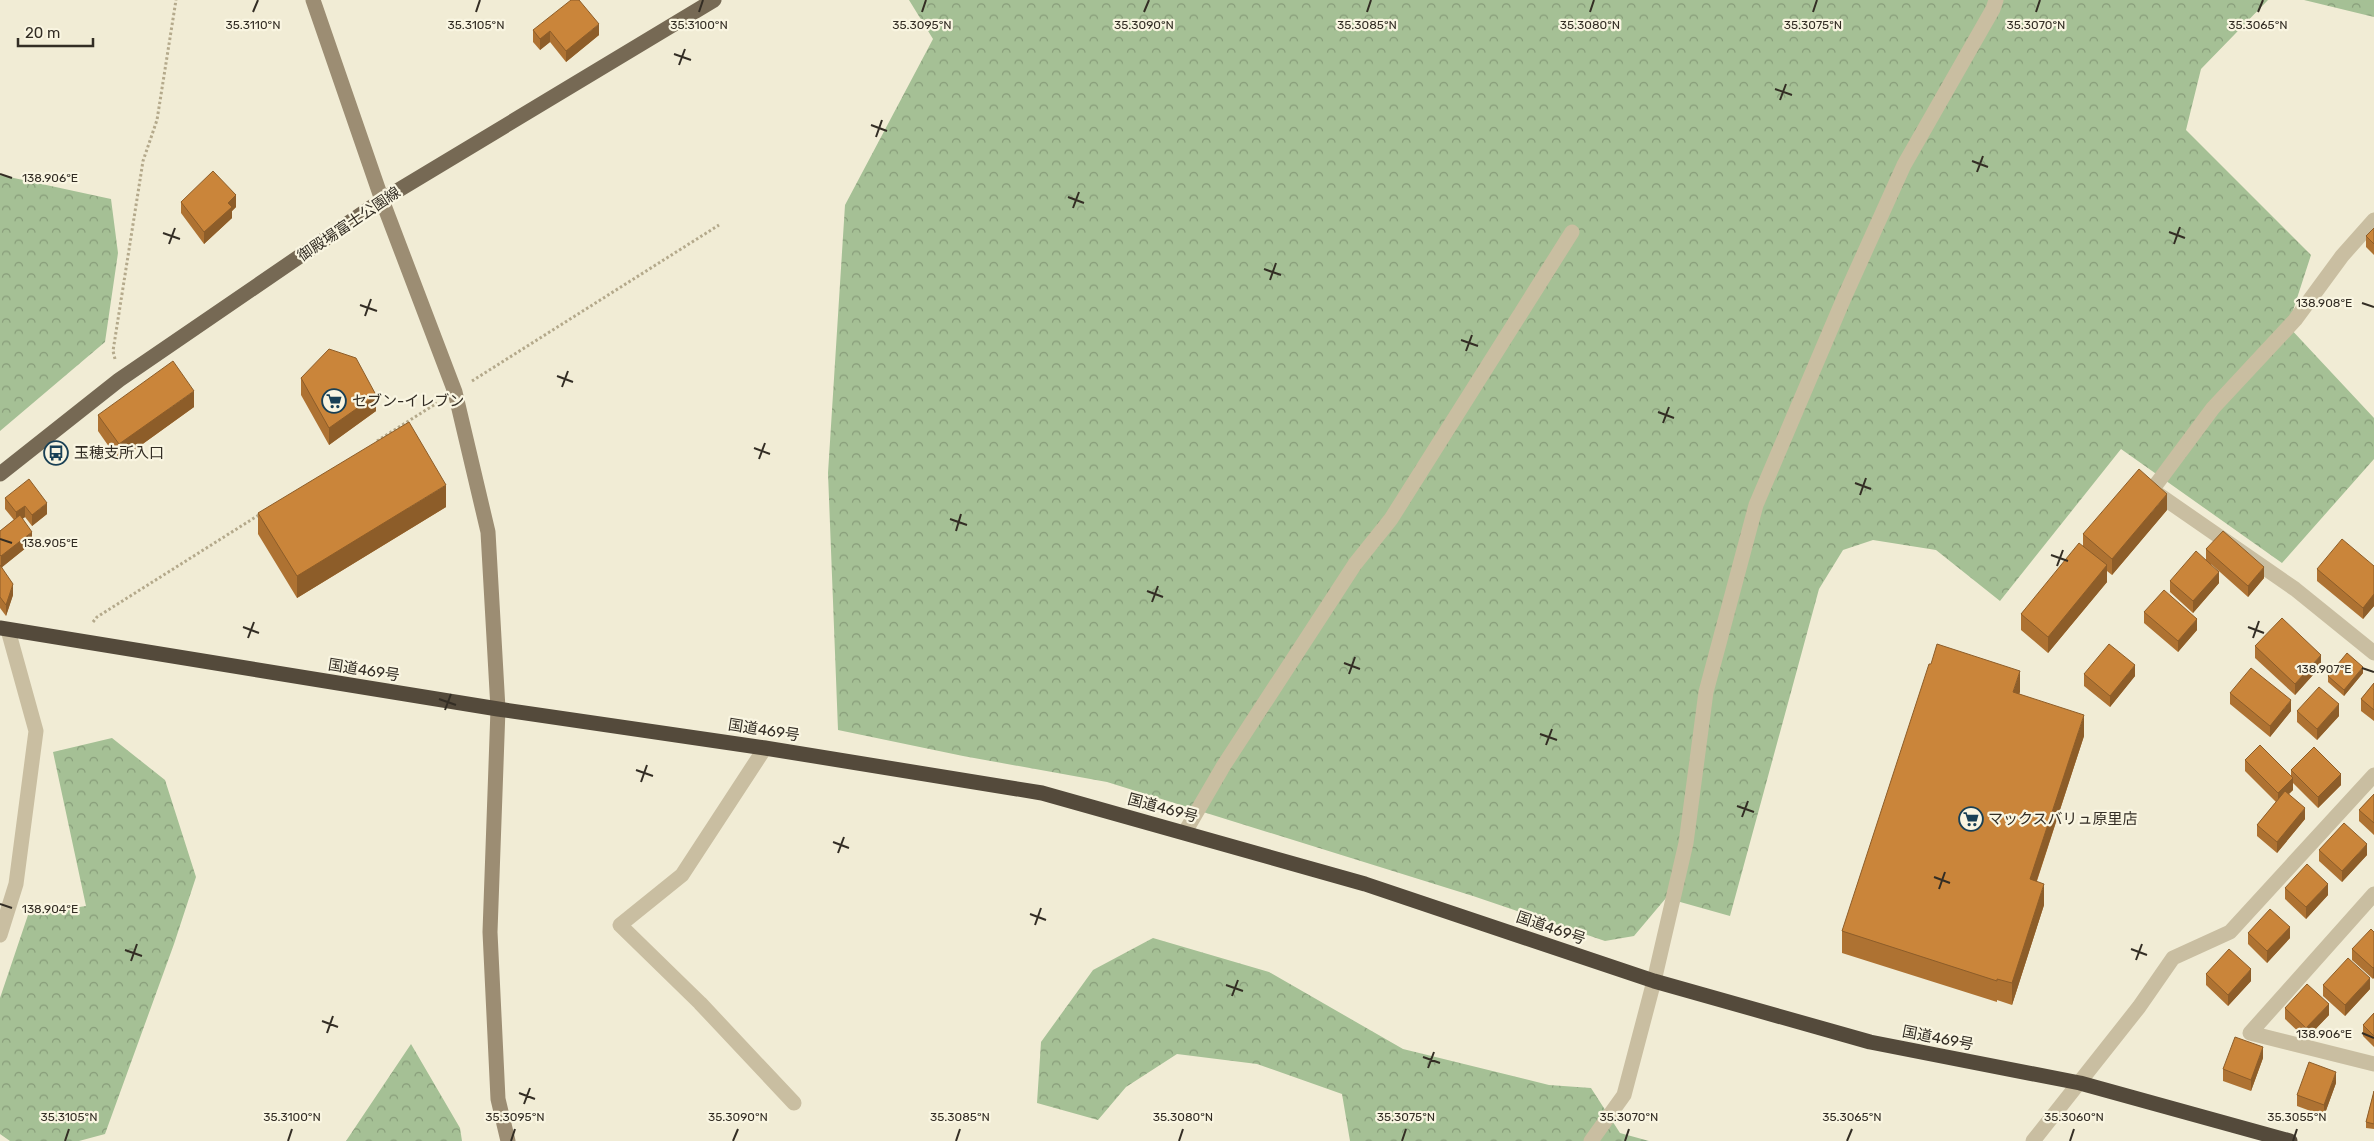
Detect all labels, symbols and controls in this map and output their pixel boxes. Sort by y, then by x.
scale bar [18,15,92,47]
text: 35.3110°N [225,18,281,32]
text: 35.3105°N [447,18,505,32]
text: 35.3100°N [670,18,728,32]
text: 35.3095°N [892,18,952,32]
text: 35.3090°N [1114,18,1174,32]
text: 35.3085°N [1337,18,1397,32]
text: 35.3080°N [1560,18,1620,32]
text: 35.3075°N [1784,18,1842,32]
text: 35.3070°N [2007,18,2065,32]
text: 35.3065°N [2228,18,2288,32]
text: 20 m [25,24,60,42]
text: 138.906°E [22,171,78,185]
street label: 御殿場富士公園線 [294,183,404,265]
text: 138.908°E [2296,296,2352,310]
supermarket icon: セブン-イレブン [321,388,347,414]
place label: セブン-イレブン [352,392,464,410]
bus stop icon: 玉穂支所入口 [43,440,69,466]
place label: 玉穂支所入口 [74,444,164,462]
text: 138.905°E [22,536,78,550]
street label: 国道469号 [327,655,401,685]
text: 138.907°E [2296,662,2352,676]
street label: 国道469号 [727,715,801,745]
street label: 国道469号 [1126,790,1200,826]
supermarket icon: マックスバリュ原里店 [1958,806,1984,832]
place label: マックスバリュ原里店 [1988,810,2138,828]
text: 138.904°E [22,902,78,916]
street label: 国道469号 [1514,908,1588,948]
street label: 国道469号 [1901,1022,1975,1054]
text: 138.906°E [2296,1027,2352,1041]
text: 35.3105°N [40,1110,98,1124]
text: 35.3100°N [263,1110,321,1124]
text: 35.3095°N [485,1110,545,1124]
text: 35.3090°N [708,1110,768,1124]
text: 35.3085°N [930,1110,990,1124]
text: 35.3080°N [1153,1110,1213,1124]
text: 35.3075°N [1377,1110,1435,1124]
text: 35.3070°N [1600,1110,1658,1124]
text: 35.3065°N [1822,1110,1882,1124]
text: 35.3060°N [2044,1110,2104,1124]
text: 35.3055°N [2267,1110,2327,1124]

